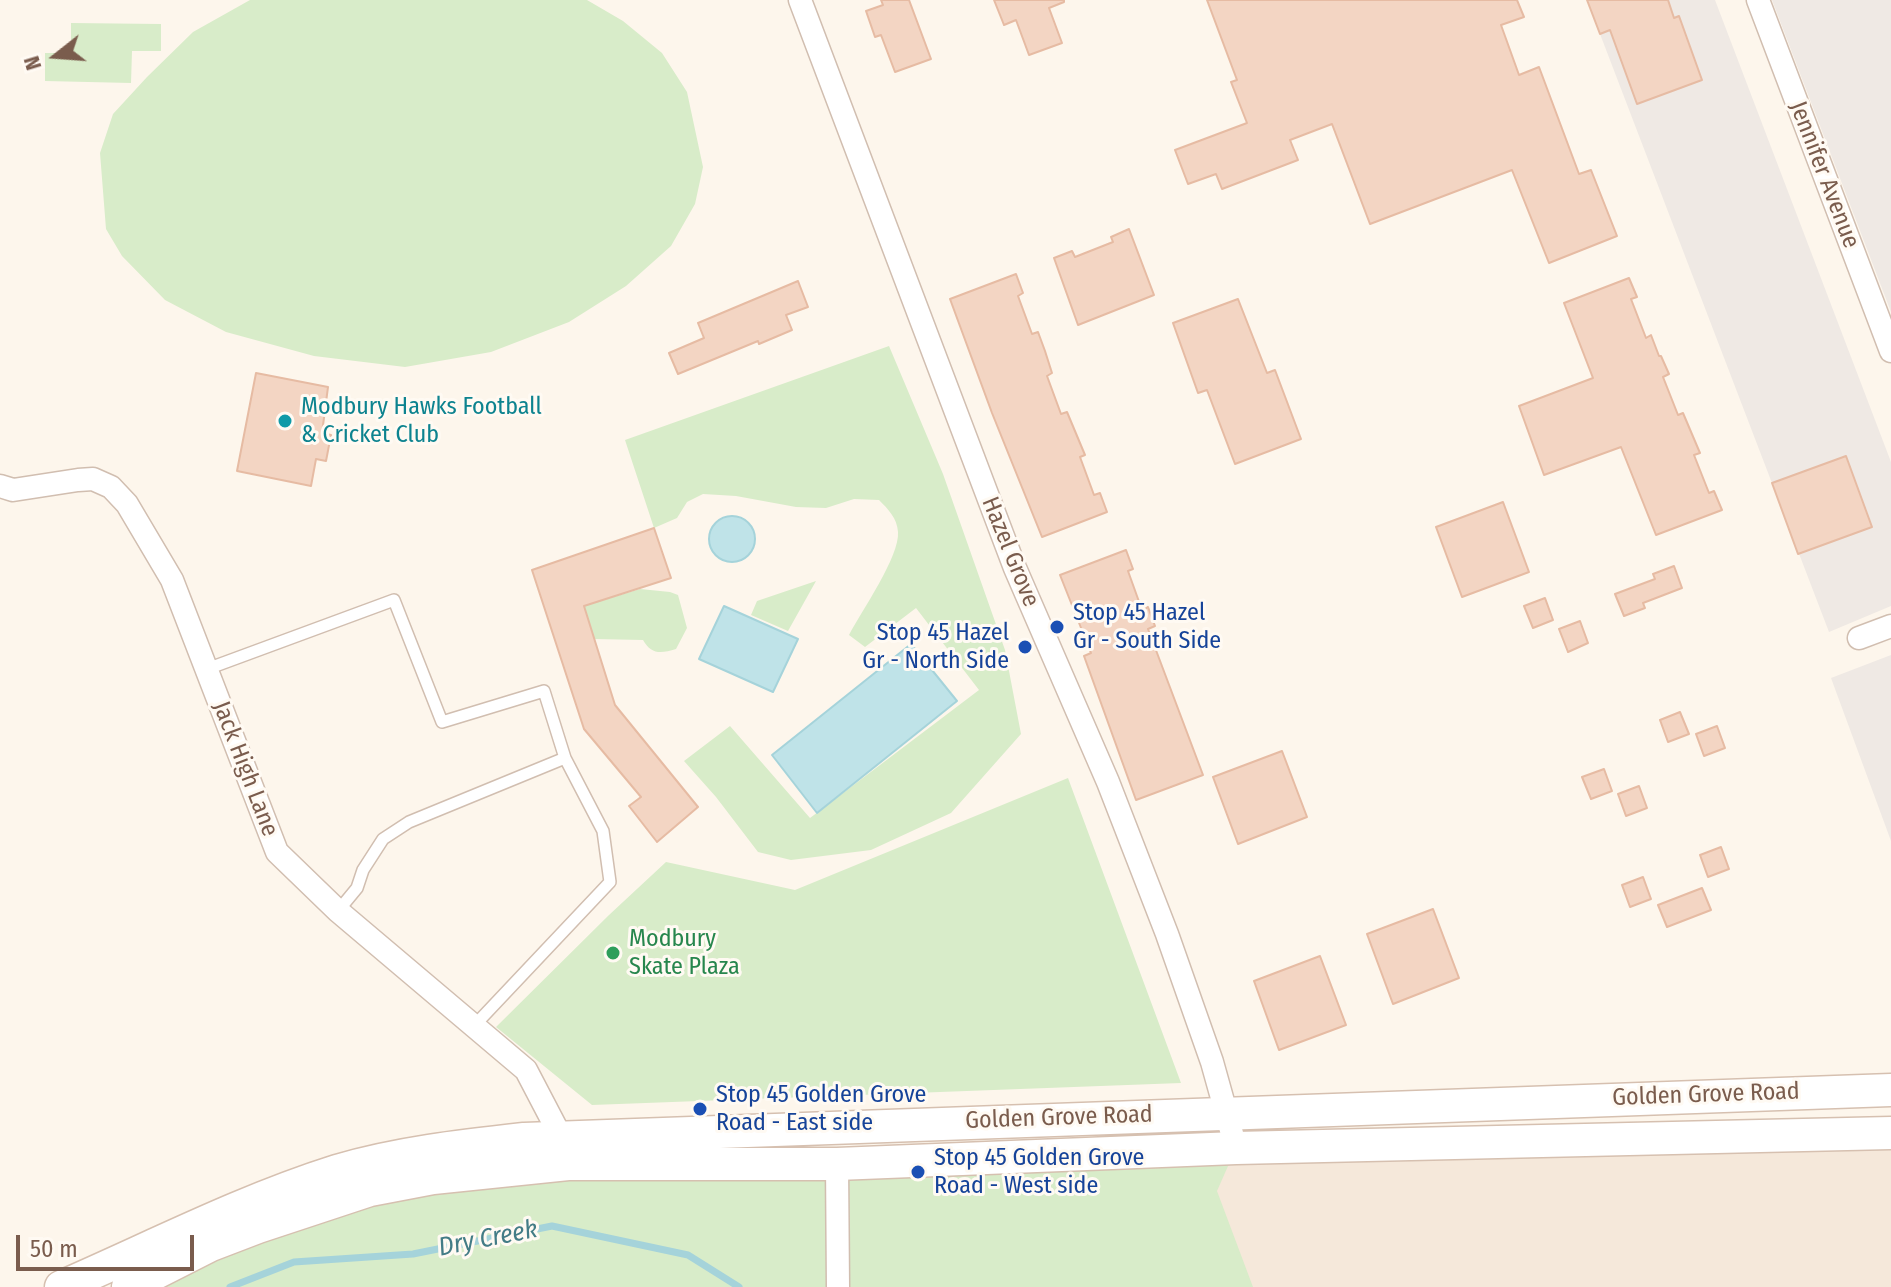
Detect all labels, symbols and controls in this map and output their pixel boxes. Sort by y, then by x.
north arrow [16,16,96,96]
text: N [18,53,47,73]
street label: Jennifer Avenue [1783,98,1865,252]
place label: Modbury Hawks Football & Cricket Club [301,393,542,449]
marker: Modbury Hawks Football & Cricket Club [276,412,294,430]
street label: Hazel Grove [975,493,1045,611]
place label: Stop 45 Hazel Gr - South Side [1073,599,1221,655]
marker: Stop 45 Hazel Gr - South Side [1048,618,1066,636]
place label: Stop 45 Hazel Gr - North Side [862,619,1009,675]
marker: Stop 45 Hazel Gr - North Side [1016,638,1034,656]
street label: Jack High Lane [206,697,284,841]
place label: Modbury Skate Plaza [629,925,740,981]
marker: Modbury Skate Plaza [604,944,622,962]
street label: Golden Grove Road [1612,1077,1800,1113]
place label: Stop 45 Golden Grove Road - East side [716,1081,926,1137]
marker: Stop 45 Golden Grove Road - East side [691,1100,709,1118]
street label: Golden Grove Road [965,1100,1153,1136]
place label: Stop 45 Golden Grove Road - West side [934,1144,1144,1200]
marker: Stop 45 Golden Grove Road - West side [909,1163,927,1181]
water label: Dry Creek [436,1214,540,1264]
scale bar [20,1219,198,1269]
text: 50 m [30,1235,78,1263]

